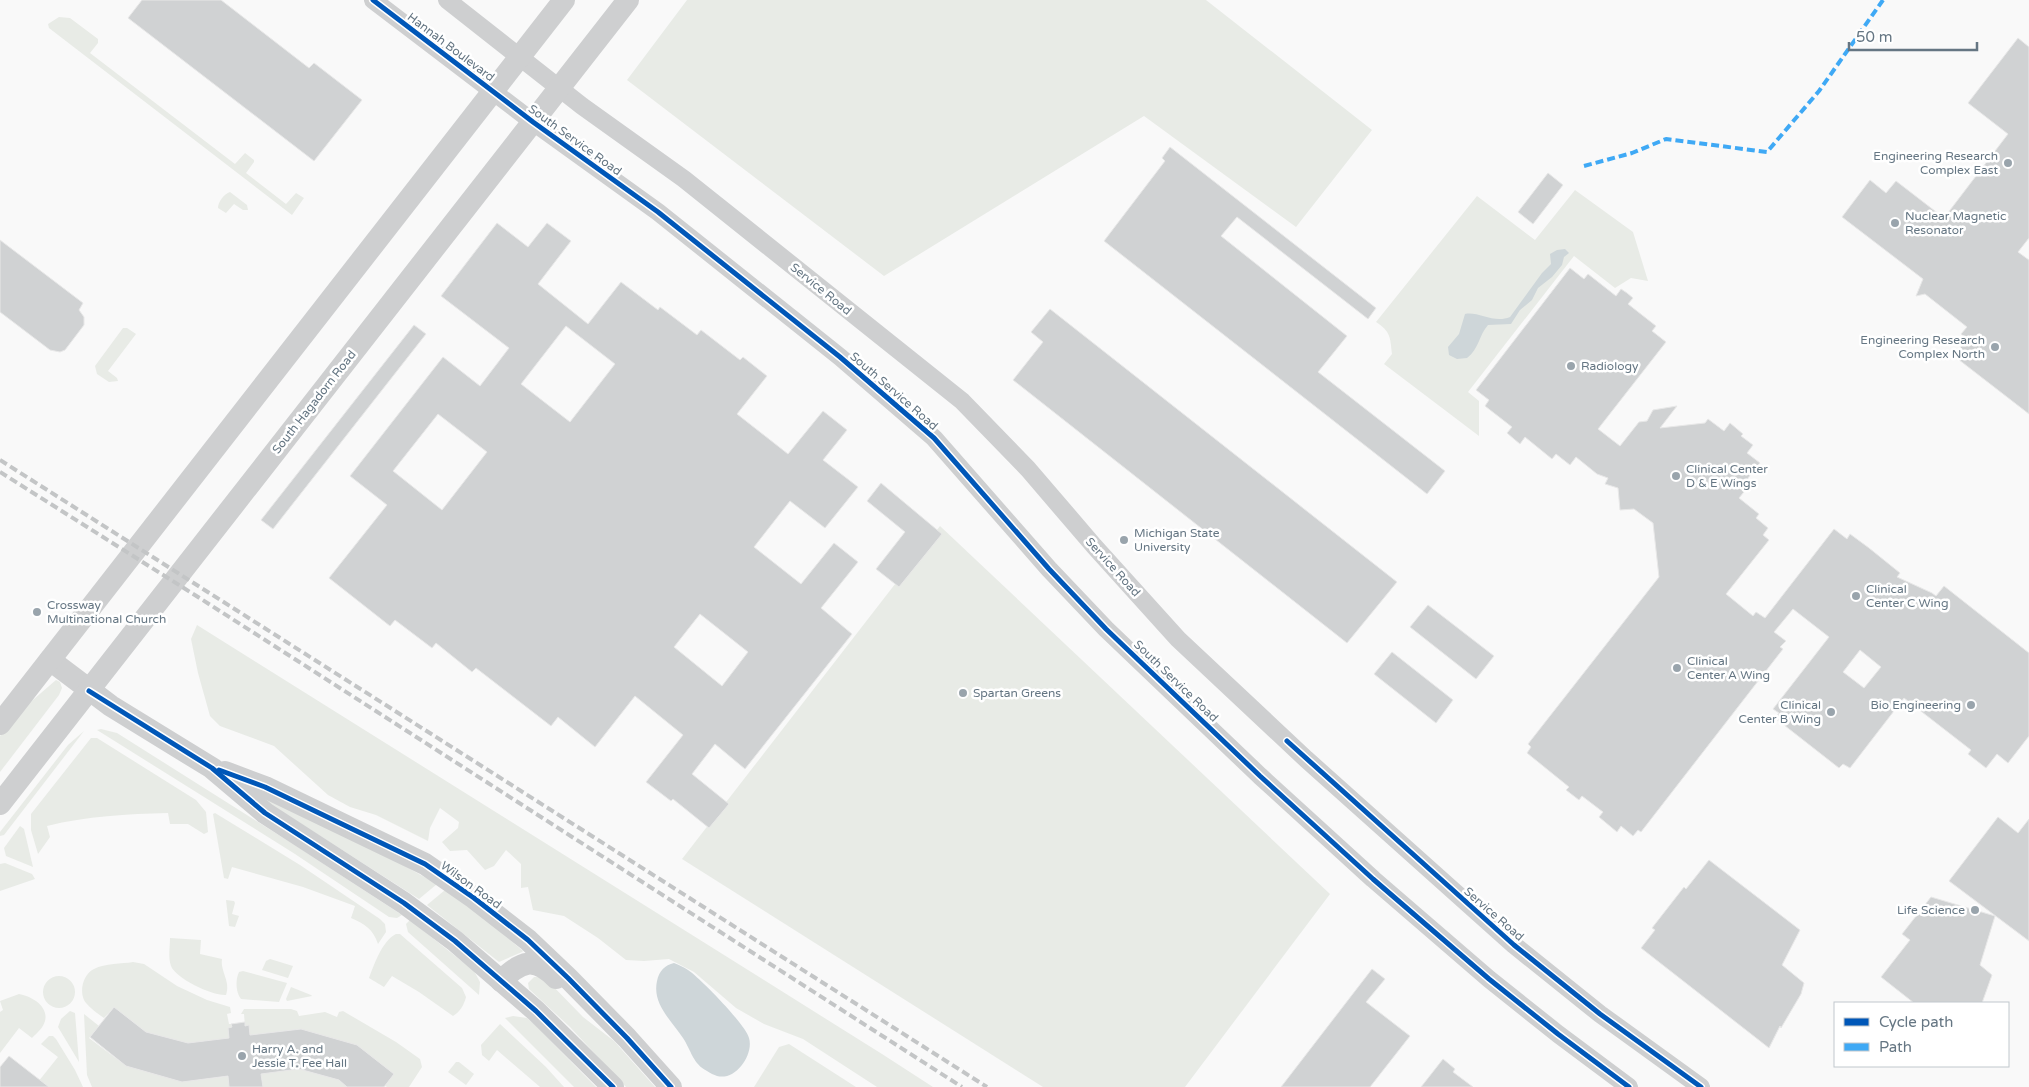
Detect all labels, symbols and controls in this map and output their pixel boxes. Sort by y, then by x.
street label: Hannah Boulevard [405,10,497,84]
scale bar [1849,20,1976,52]
text: 50 m [1856,28,1893,46]
street label: South Service Road [526,102,624,178]
place label: Engineering Research Complex East [1873,149,1998,177]
marker: Engineering Research Complex East [2002,157,2014,169]
place label: Nuclear Magnetic Resonator [1905,209,2006,237]
marker: Nuclear Magnetic Resonator [1889,217,1901,229]
street label: Service Road [788,260,854,318]
place label: Engineering Research Complex North [1860,333,1985,361]
marker: Engineering Research Complex North [1989,341,2001,353]
street label: South Hagadorn Road [269,348,359,456]
street label: South Service Road [847,349,941,433]
place label: Radiology [1581,359,1639,373]
marker: Radiology [1565,360,1577,372]
place label: Clinical Center D & E Wings [1686,462,1768,490]
marker: Clinical Center D & E Wings [1670,470,1682,482]
place label: Michigan State University [1134,526,1220,554]
marker: Michigan State University [1118,534,1130,546]
street label: Service Road [1083,535,1143,599]
place label: Clinical Center C Wing [1866,582,1948,610]
marker: Clinical Center C Wing [1850,590,1862,602]
place label: Crossway Multinational Church [47,598,166,626]
marker: Crossway Multinational Church [31,606,43,618]
street label: South Service Road [1131,637,1221,725]
place label: Clinical Center A Wing [1687,654,1770,682]
marker: Clinical Center A Wing [1671,662,1683,674]
place label: Spartan Greens [973,686,1061,700]
marker: Spartan Greens [957,687,969,699]
place label: Clinical Center B Wing [1739,698,1821,726]
place label: Bio Engineering [1871,698,1961,712]
marker: Bio Engineering [1965,699,1977,711]
marker: Clinical Center B Wing [1825,706,1837,718]
street label: Wilson Road [438,858,504,912]
street label: Service Road [1461,884,1527,944]
place label: Life Science [1897,903,1965,917]
marker: Life Science [1969,904,1981,916]
legend [1834,1002,2009,1067]
text: Cycle path [1879,1013,1953,1031]
text: Path [1879,1038,1912,1056]
place label: Harry A. and Jessie T. Fee Hall [252,1042,347,1070]
marker: Harry A. and Jessie T. Fee Hall [236,1050,248,1062]

